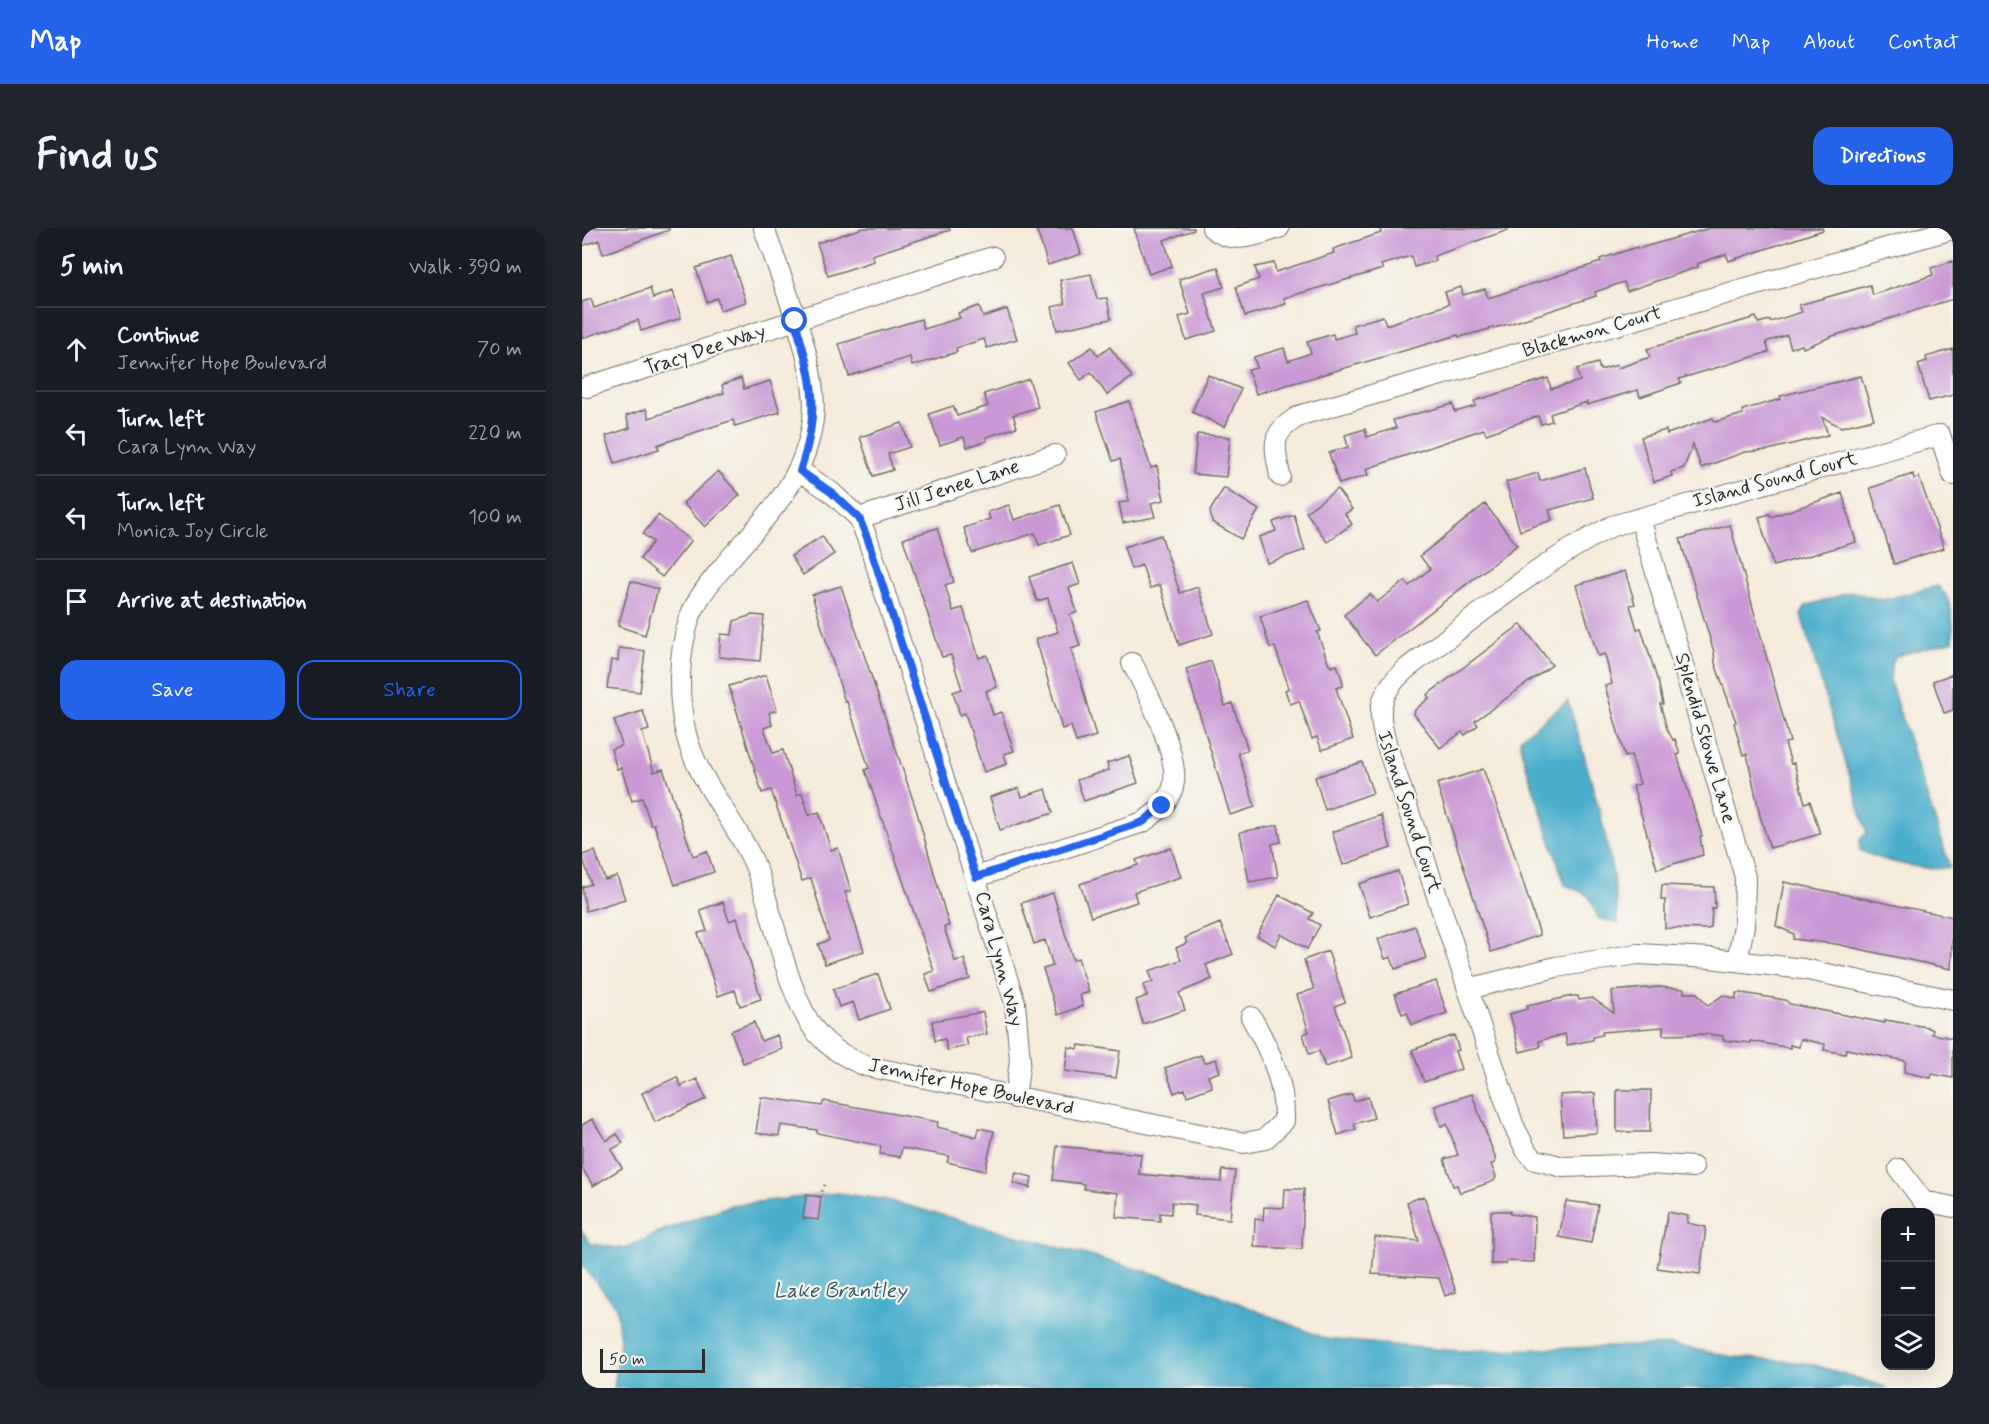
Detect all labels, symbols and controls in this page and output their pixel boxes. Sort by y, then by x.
text: Map [30,24,81,61]
text: Home [1647,28,1699,56]
text: Map [1732,28,1770,56]
text: About [1803,28,1855,56]
text: Contact [1888,28,1959,56]
button: Directions [1813,127,1953,185]
text: Find us [36,129,158,184]
text: 5 min [60,250,124,284]
text: Walk · 390 m [409,254,522,281]
street label: Blackmon Court [1519,299,1665,365]
route start [781,307,807,333]
street label: Tracy Dee Way [641,318,769,382]
text: Continue [117,322,199,350]
icon: ahead [60,333,93,366]
text: 70 m [477,336,522,363]
text: Jennifer Hope Boulevard [117,350,327,377]
text: Turn left [117,406,205,434]
icon: left [60,417,93,450]
text: 220 m [468,420,522,447]
text: Cara Lynn Way [117,434,256,461]
street label: Island Sound Court [1690,445,1860,515]
street label: Jill Jenee Lane [891,453,1023,519]
text: Turn left [117,490,205,518]
icon: left [60,501,93,534]
text: 100 m [468,504,522,531]
text: Monica Joy Circle [117,518,268,545]
icon: arrive [60,585,93,618]
text: Arrive at destination [117,587,307,615]
street label: Splendid Stowe Lane [1668,650,1742,826]
button: Save [60,660,285,720]
button: Share [297,660,522,720]
street label: Island Sound Court [1370,728,1448,897]
route end [1148,792,1174,818]
street label: Cara Lynn Way [968,888,1030,1030]
street label: Jennifer Hope Boulevard [866,1052,1076,1122]
map controls [1881,1208,1935,1370]
button: + [1881,1208,1935,1262]
button: − [1881,1262,1935,1316]
water label: Lake Brantley [773,1277,908,1305]
button: layers [1881,1316,1935,1370]
scale bar [600,1346,705,1374]
text: 50 m [609,1349,645,1370]

